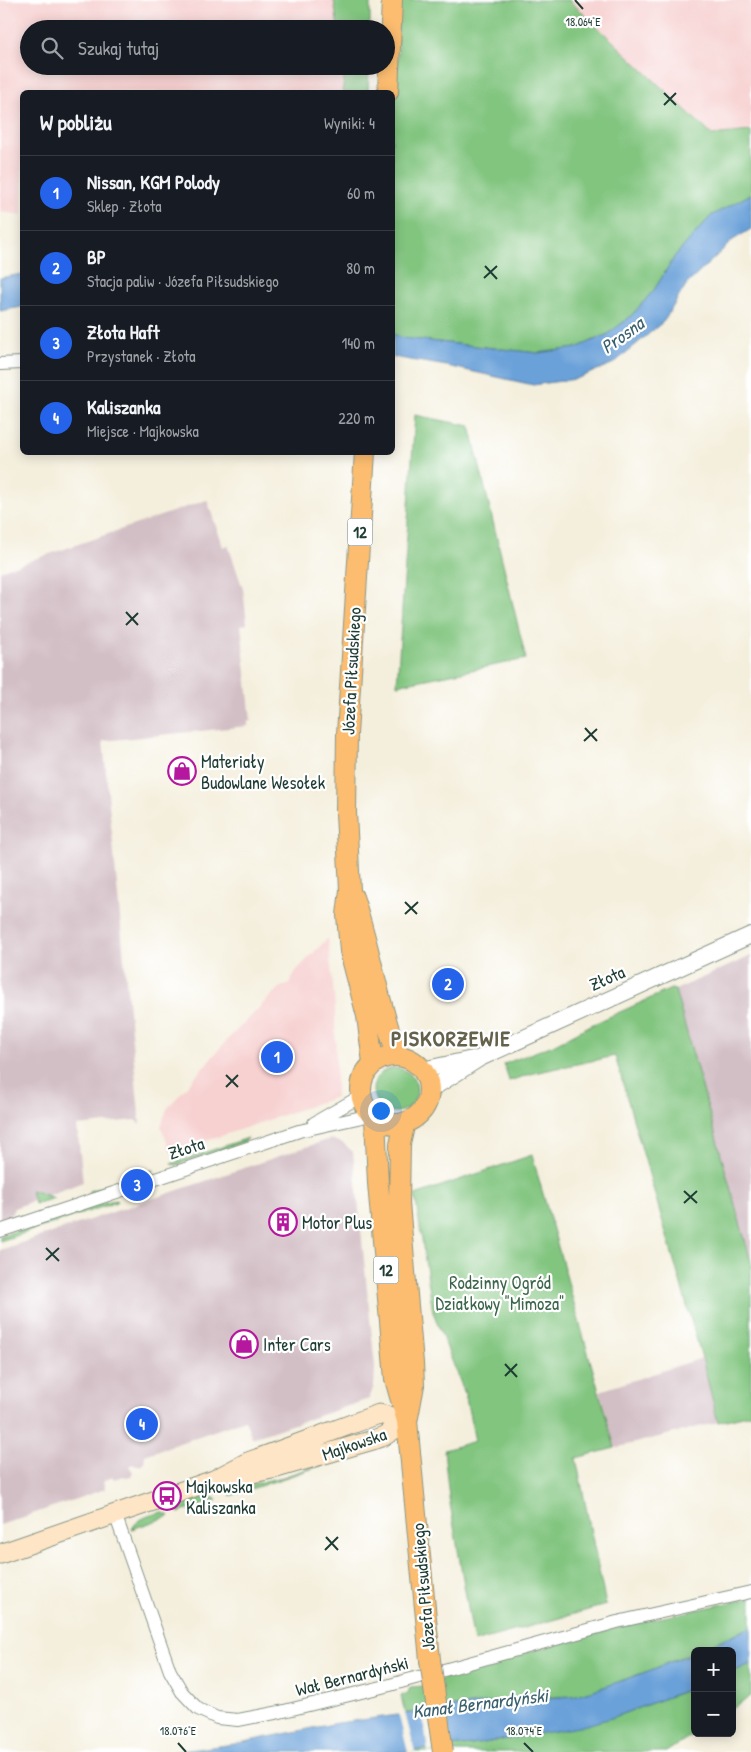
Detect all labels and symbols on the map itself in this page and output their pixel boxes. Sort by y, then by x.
text: 18.064°E [566,13,601,30]
water label: Prosna [595,309,651,359]
road number: 12 [348,518,372,546]
street label: Józefa Piłsudskiego [335,606,367,736]
place label: Materiały Budowlane Wesołek [201,749,326,795]
shop icon: Materiały Budowlane Wesołek [167,756,197,786]
street label: Złota [585,959,629,997]
pin: 2 [432,965,464,1003]
district label: PISKORZEWIE [391,1023,511,1053]
pin: 1 [261,1038,293,1076]
your location [368,1098,394,1124]
street label: Złota [165,1130,207,1166]
pin: 3 [121,1166,153,1204]
building icon: Motor Plus [268,1207,298,1237]
place label: Motor Plus [302,1210,372,1235]
road number: 12 [374,1256,398,1284]
park label: Rodzinny Ogród Działkowy "Mimoza" [436,1270,564,1316]
shop icon: Inter Cars [229,1329,259,1359]
place label: Inter Cars [263,1332,331,1357]
pin: 4 [126,1405,158,1443]
street label: Majkowska [318,1421,390,1467]
place label: Majkowska Kaliszanka [186,1474,256,1520]
bus stop icon: Majkowska Kaliszanka [152,1481,182,1511]
street label: Józefa Piłsudskiego [405,1522,441,1652]
street label: Wał Bernardyński [293,1650,411,1702]
water label: Kanał Bernardyński [411,1682,551,1724]
text: 18.076°E [160,1722,197,1739]
text: 18.074°E [506,1722,543,1739]

